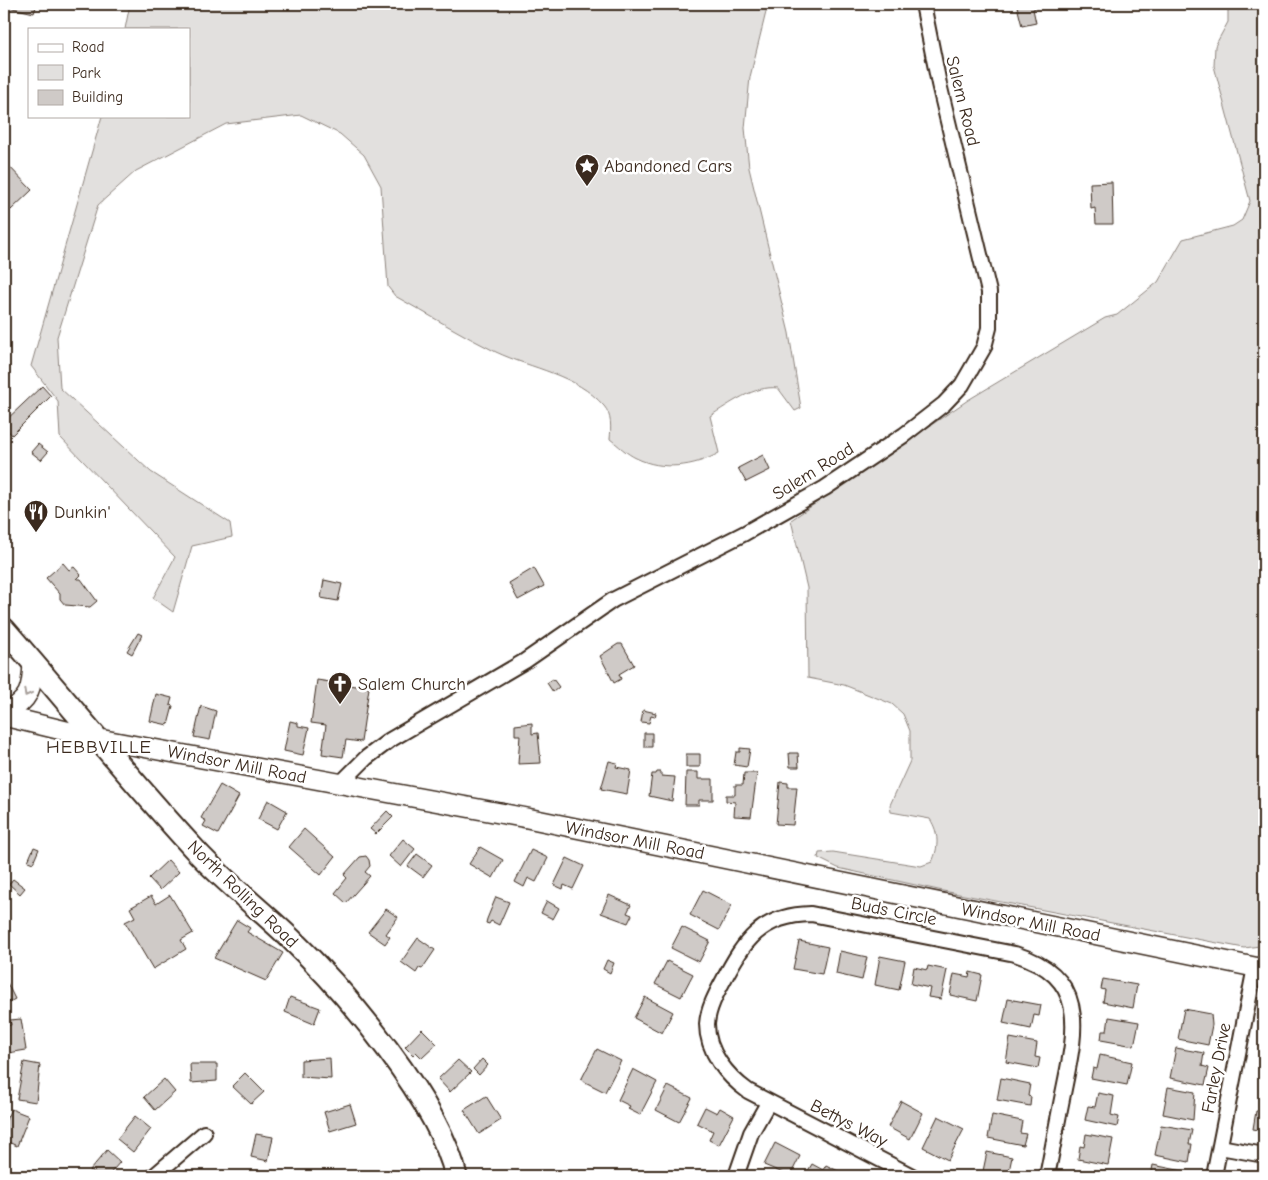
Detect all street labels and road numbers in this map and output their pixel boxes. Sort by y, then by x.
street label: Salem Road [941,54,984,148]
street label: Salem Road [769,438,858,505]
street label: Windsor Mill Road [166,741,308,788]
street label: Windsor Mill Road [564,817,706,864]
street label: North Rolling Road [183,836,302,953]
street label: Buds Circle [849,893,939,930]
street label: Windsor Mill Road [960,899,1102,946]
street label: Farley Drive [1197,1021,1236,1115]
street label: Bettys Way [807,1095,892,1152]

